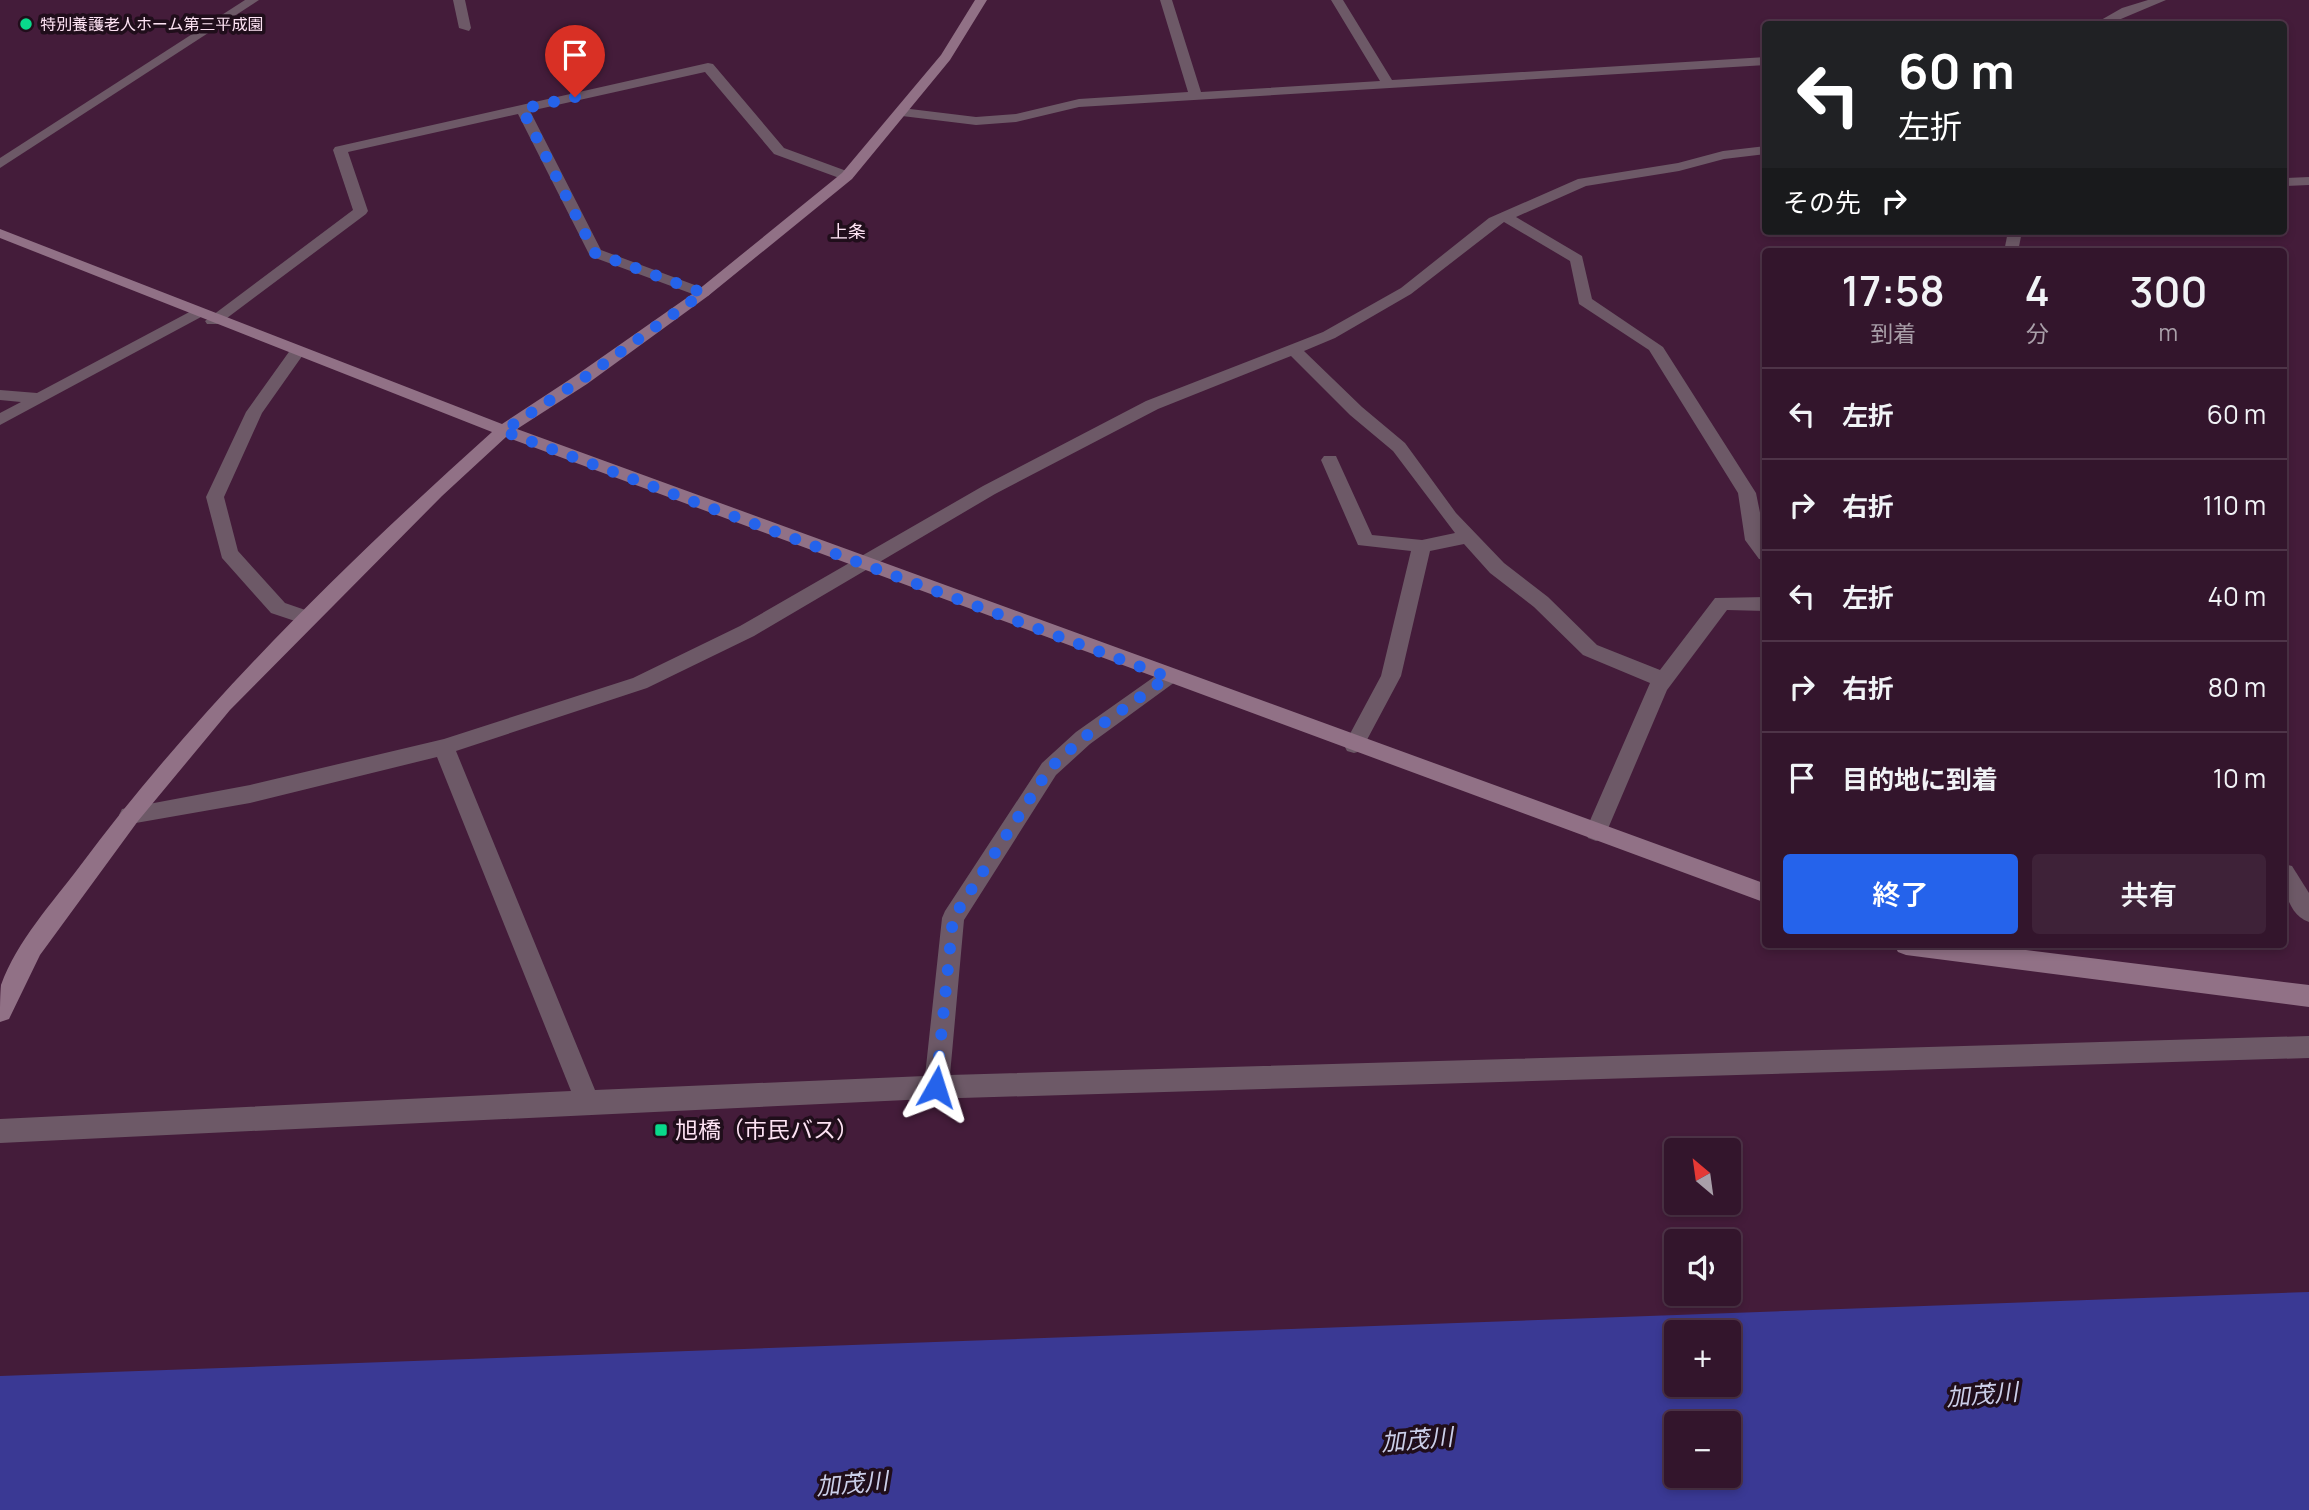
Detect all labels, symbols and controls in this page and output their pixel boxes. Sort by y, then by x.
place label: 特別養護老人ホーム第三平成園 [40,13,264,35]
marker: 特別養護老人ホーム第三平成園 [18,16,34,32]
pin [545,25,605,97]
icon: arrive [556,36,594,74]
text: 60 m [1898,37,2015,104]
icon: left [1783,49,1874,140]
text: 左折 [1898,104,1962,148]
icon: right [1875,182,1913,220]
text: その先 [1783,184,1861,220]
district label: 上条 [830,219,866,243]
text: 17:58 [1842,261,1945,319]
text: 4 [2024,261,2050,319]
text: 300 [2129,262,2207,320]
text: m [2159,316,2178,348]
text: 到着 [1870,317,1916,349]
text: 分 [2026,317,2049,349]
icon: left [1783,395,1821,433]
text: 60 m [2207,396,2266,432]
text: 左折 [1842,397,1894,433]
icon: right [1783,486,1821,524]
text: 110 m [2203,487,2266,523]
text: 右折 [1842,488,1894,524]
icon: left [1783,577,1821,615]
text: 40 m [2208,578,2266,614]
text: 左折 [1842,579,1894,615]
icon: right [1783,668,1821,706]
text: 80 m [2208,669,2266,705]
text: 右折 [1842,670,1894,706]
icon: arrive [1783,759,1821,797]
text: 10 m [2213,760,2266,796]
text: 目的地に到着 [1842,761,1998,797]
button: 終了 [1783,854,2018,934]
button: 共有 [2032,854,2266,934]
position arrow [899,1050,973,1124]
place label: 旭橋（市民バス） [675,1113,859,1145]
marker: 旭橋（市民バス） [653,1122,669,1138]
north arrow [1664,1138,1741,1214]
map controls [1664,1138,1741,1488]
button: sound [1664,1229,1741,1306]
button: + [1664,1320,1741,1397]
water label: 加茂川 [1945,1374,2022,1413]
button: − [1664,1411,1741,1488]
water label: 加茂川 [1380,1419,1457,1458]
water label: 加茂川 [815,1463,892,1502]

